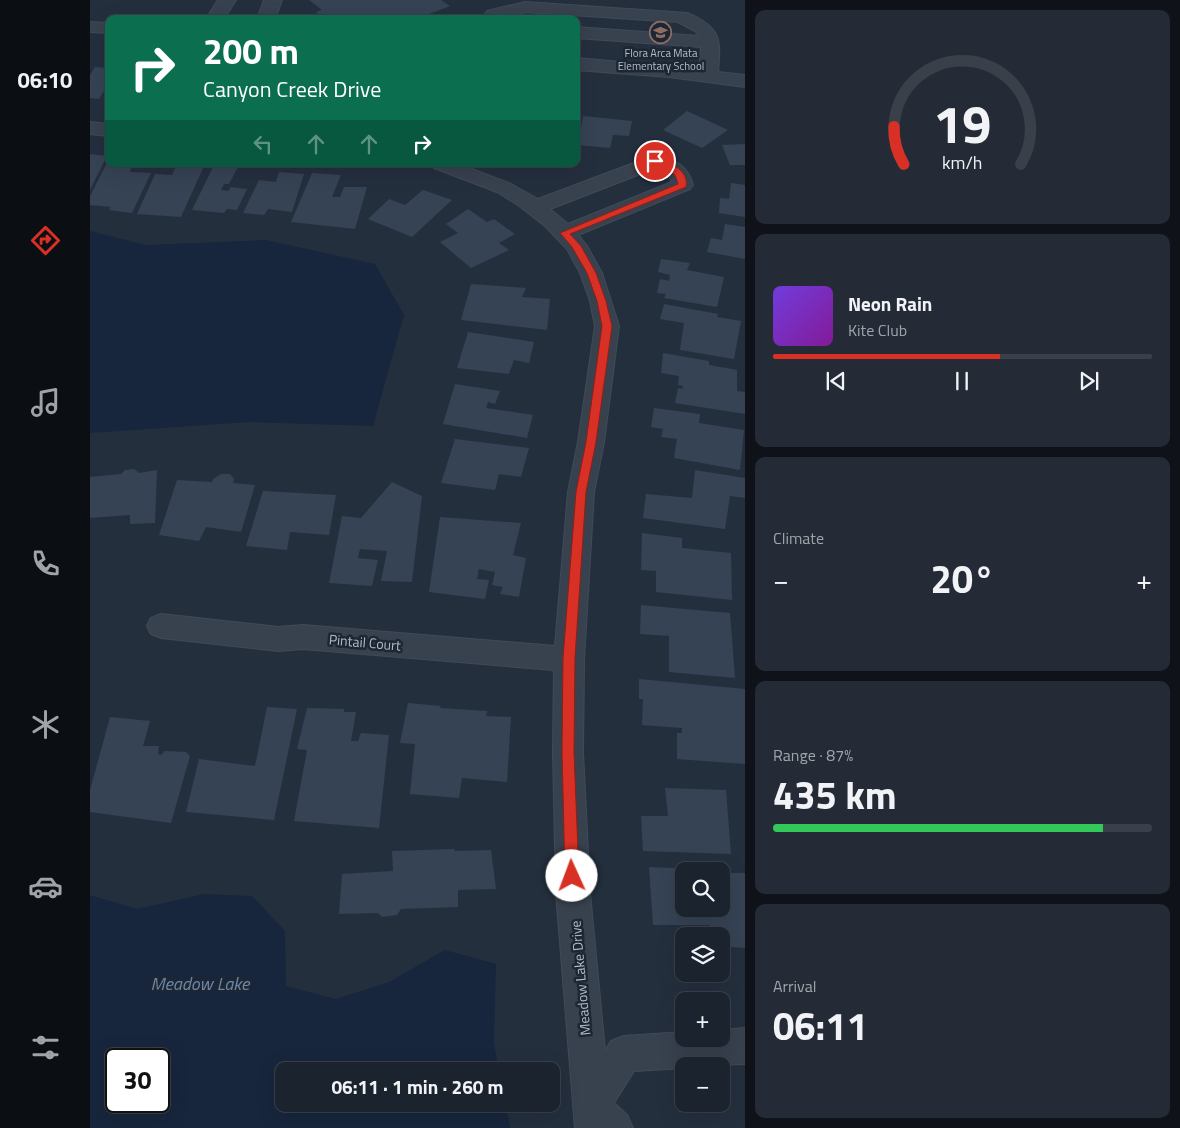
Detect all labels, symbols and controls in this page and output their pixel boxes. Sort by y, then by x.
school or university icon: Flora Arca Mata Elementary School [649,20,673,44]
text: 200 m [203,24,299,78]
icon: right [120,35,185,100]
place label: Flora Arca Mata Elementary School [618,45,704,74]
text: 06:10 [18,63,72,97]
text: Canyon Creek Drive [203,72,381,106]
text: 19 [933,84,992,163]
icon: left [249,130,277,158]
icon: ahead [302,130,330,158]
icon: ahead [355,130,383,158]
icon: right [408,130,436,158]
pin [634,140,676,182]
icon: arrive [641,147,669,175]
text: km/h [942,149,983,176]
icon: directions [28,223,63,258]
text: Neon Rain [848,289,932,318]
text: Kite Club [848,318,907,342]
icon: previous [822,367,850,395]
icon: pause [948,367,976,395]
icon: next [1075,367,1103,395]
icon: music [28,385,63,420]
text: Climate [773,526,824,550]
icon: phone [28,546,63,581]
text: 20° [931,550,994,608]
text: − [773,558,789,601]
text: + [1136,558,1152,601]
street label: Pintail Court [328,628,402,656]
icon: climate [28,707,63,742]
text: Range · 87% [773,743,853,767]
text: 435 km [773,766,897,824]
position arrow [545,849,597,901]
map controls [675,862,730,1112]
button: search [675,862,730,917]
icon: car [28,869,63,904]
street label: Meadow Lake Drive [565,920,595,1036]
button: layers [675,927,730,982]
water label: Meadow Lake [151,970,251,997]
text: Arrival [773,974,816,998]
button: + [675,992,730,1047]
text: 06:11 [773,997,868,1055]
icon: filters [28,1030,63,1065]
speed limit sign: 30 [105,1048,170,1113]
button: − [675,1057,730,1112]
text: 06:11 · 1 min · 260 m [331,1072,504,1101]

